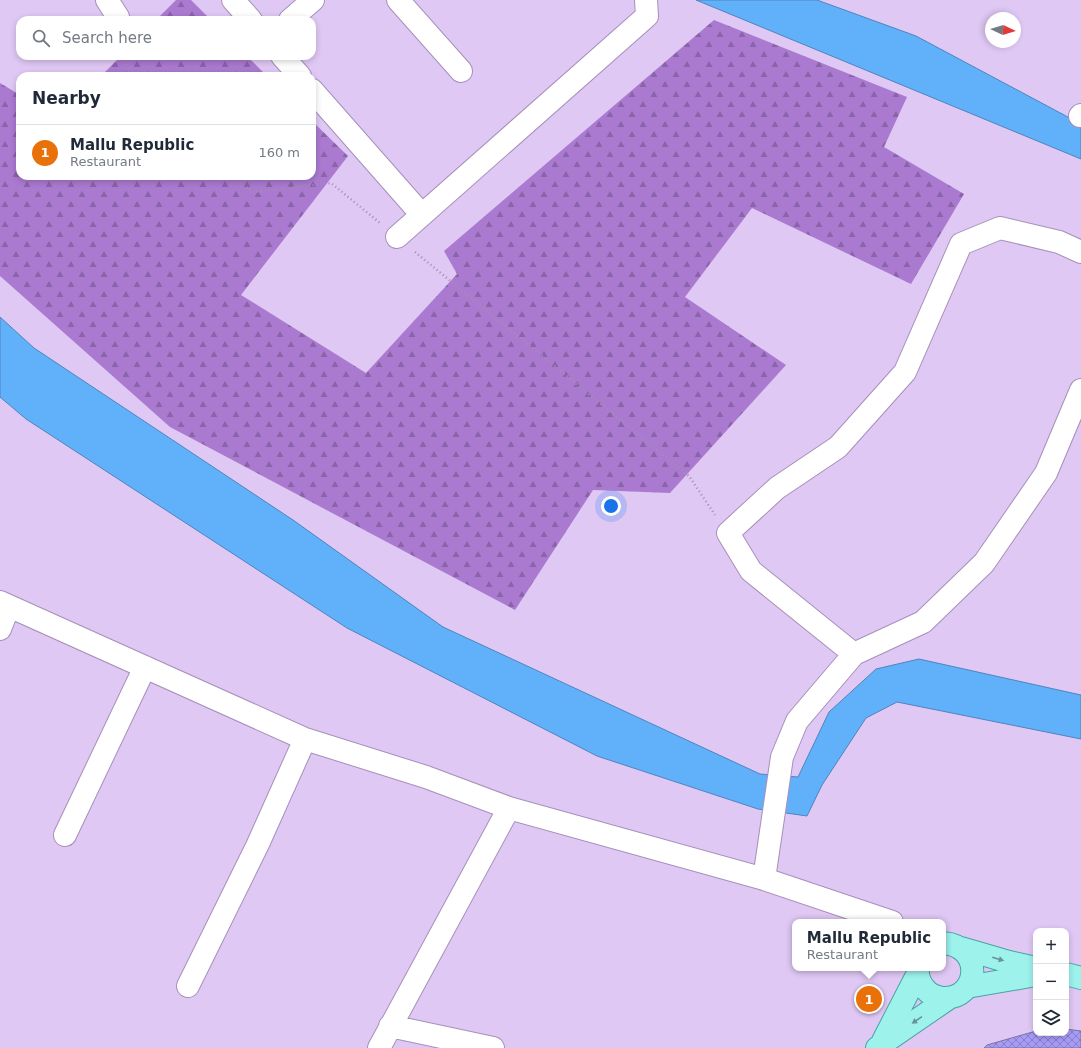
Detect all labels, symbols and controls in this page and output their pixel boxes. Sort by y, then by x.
north arrow [985,12,1021,48]
search box [16,16,316,60]
icon: search [30,27,52,49]
text: Search here [62,29,152,47]
text: Nearby [32,88,101,108]
text: Mallu Republic [70,136,194,154]
text: 1 [40,145,50,160]
text: 160 m [258,145,300,160]
text: Restaurant [70,154,141,169]
your location [601,496,621,516]
popup [792,919,946,971]
map controls [1033,928,1069,1036]
button: + [1033,928,1069,964]
text: Mallu Republic [807,929,931,947]
text: Restaurant [807,947,878,962]
one-way arrow [993,956,1005,962]
button: − [1033,964,1069,1000]
pin: 1 [856,984,882,1014]
button: layers [1033,1000,1069,1036]
one-way arrow [912,1016,922,1024]

